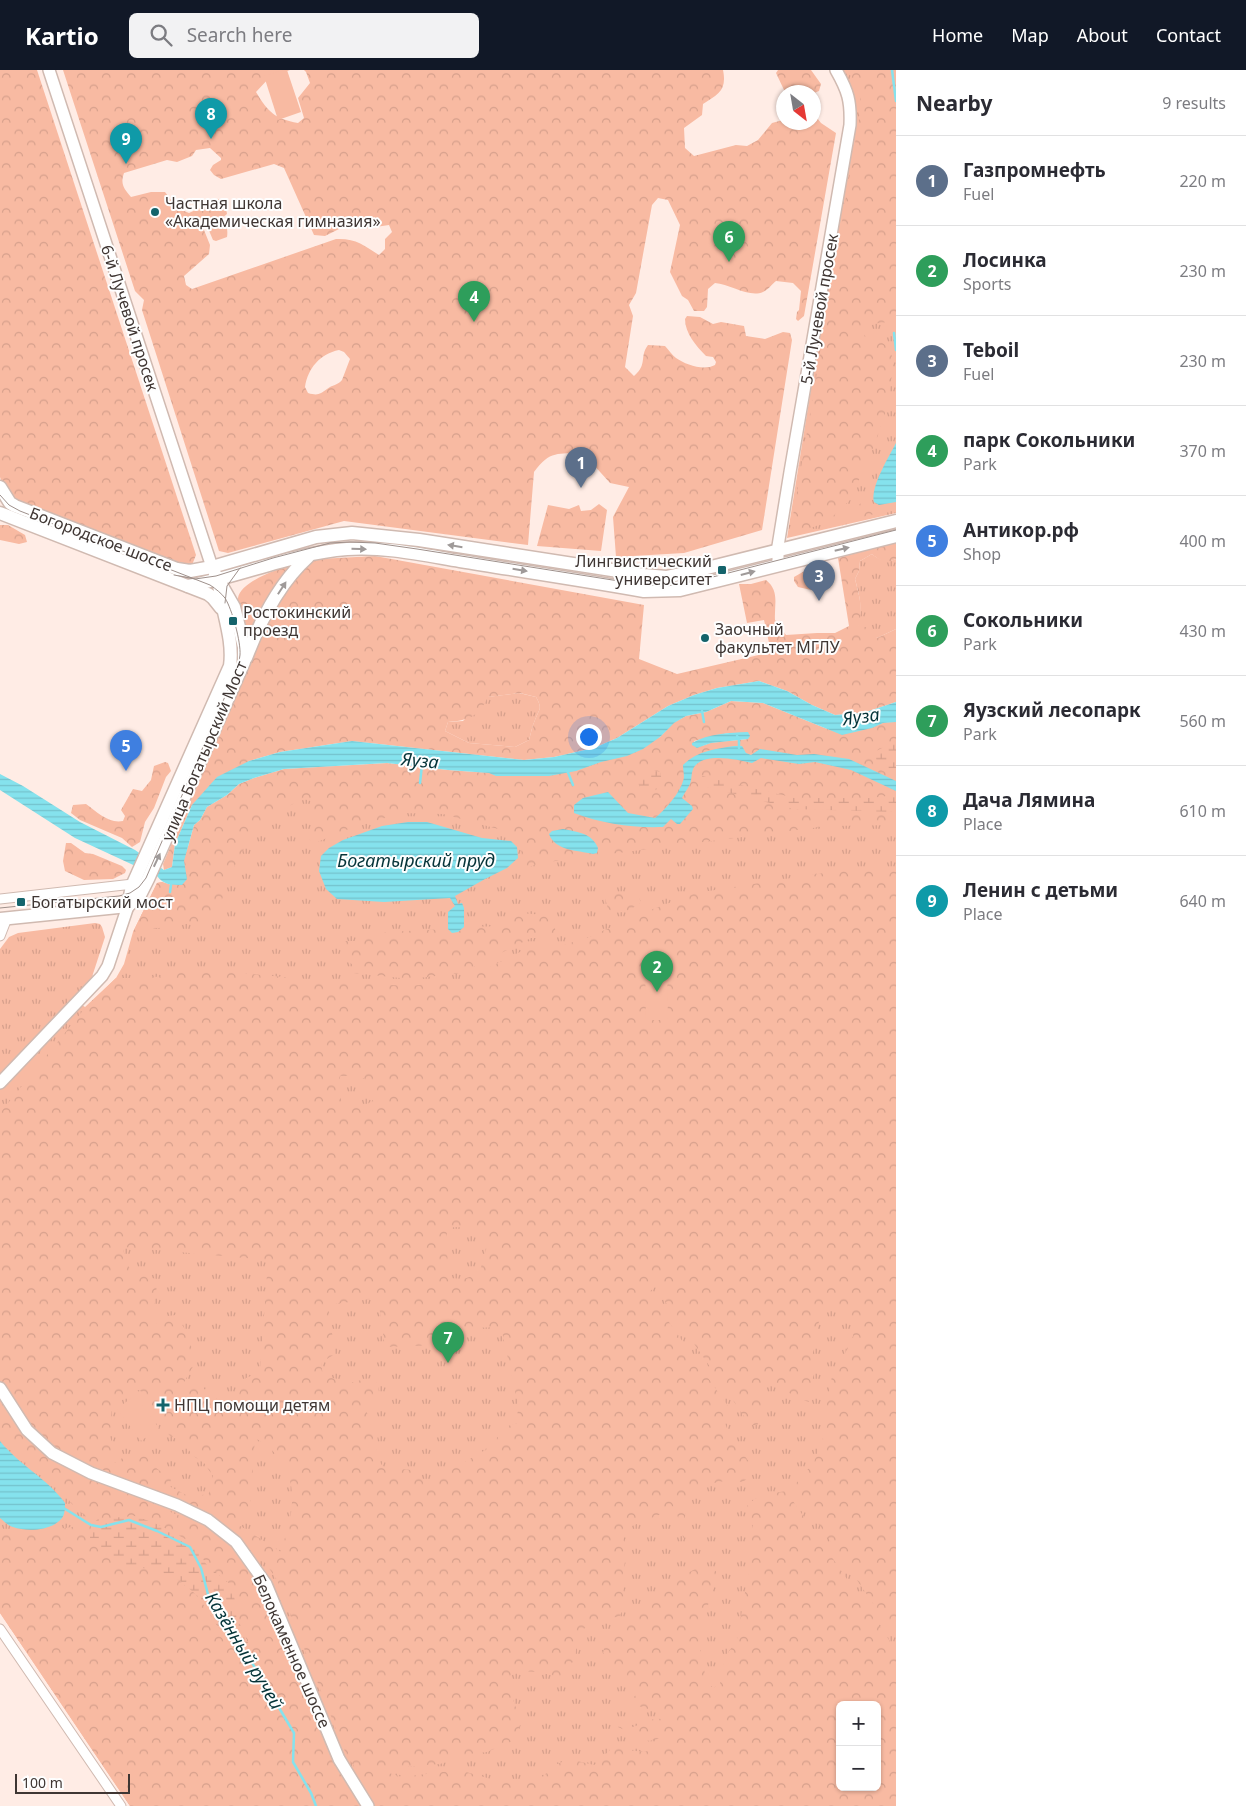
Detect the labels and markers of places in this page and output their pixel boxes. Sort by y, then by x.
pin: 8 [195,98,227,139]
pin: 9 [110,123,142,164]
place label: Частная школа «Академическая гимназия» [165,192,381,232]
marker: Частная школа «Академическая гимназия» [149,206,161,218]
pin: 6 [713,221,745,262]
pin: 4 [458,281,490,322]
pin: 1 [565,447,597,488]
place label: Лингвистический университет [575,550,713,590]
pin: 3 [803,560,835,601]
marker: Лингвистический университет [716,564,728,576]
place label: Ростокинский проезд [243,601,351,641]
marker: Ростокинский проезд [227,615,239,627]
place label: Заочный факультет МГЛУ [715,618,840,658]
marker: Заочный факультет МГЛУ [699,632,711,644]
pin: 5 [110,730,142,771]
place label: Богатырский мост [31,891,173,913]
marker: Богатырский мост [15,896,27,908]
pin: 2 [641,951,673,992]
pin: 7 [432,1322,464,1363]
place label: НПЦ помощи детям [174,1394,330,1416]
marker: НПЦ помощи детям [156,1398,170,1412]

